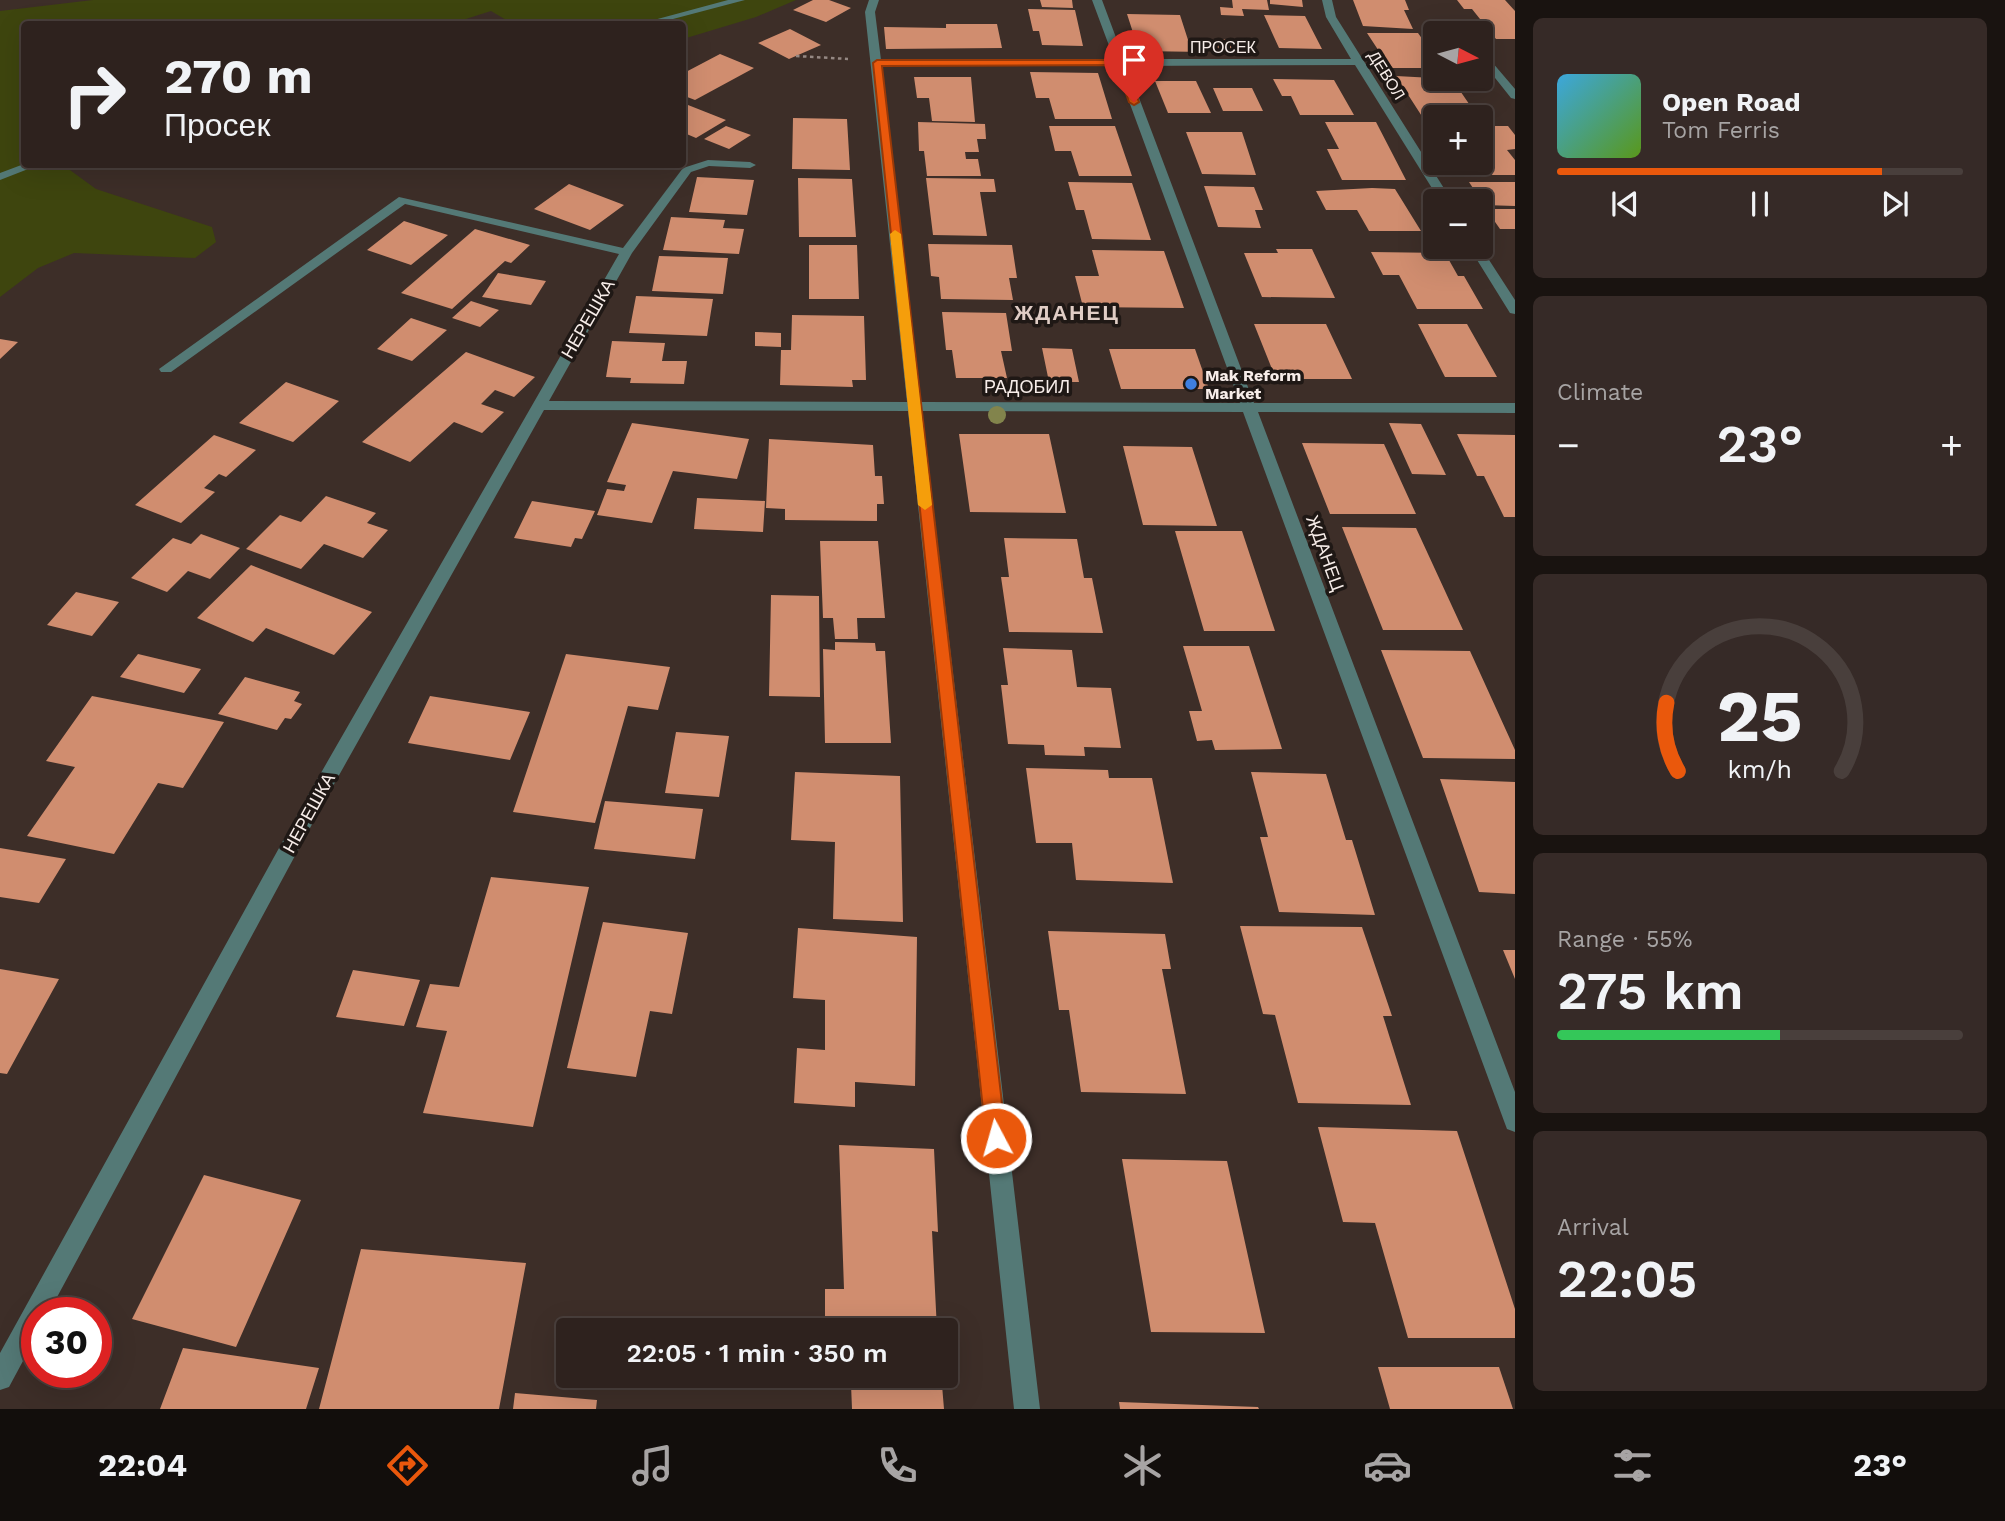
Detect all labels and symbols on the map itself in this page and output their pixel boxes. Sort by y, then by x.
north arrow [1423,21,1493,91]
pin [1104,30,1164,102]
street label: ПРОСЕК [1190,38,1257,57]
street label: ДЕВОЛ [1364,47,1409,103]
street label: НЕРЕШКА [556,275,619,362]
district label: ЖДАНЕЦ [1013,300,1120,325]
place label: Mak Reform Market [1205,366,1301,403]
street label: РАДОБИЛ [984,376,1070,397]
marker: Mak Reform Market [1183,376,1199,392]
street label: ЖДАНЕЦ [1302,512,1349,594]
street label: НЕРЕШКА [278,769,339,856]
position arrow [959,1101,1033,1175]
speed limit sign: 30 [21,1297,112,1388]

